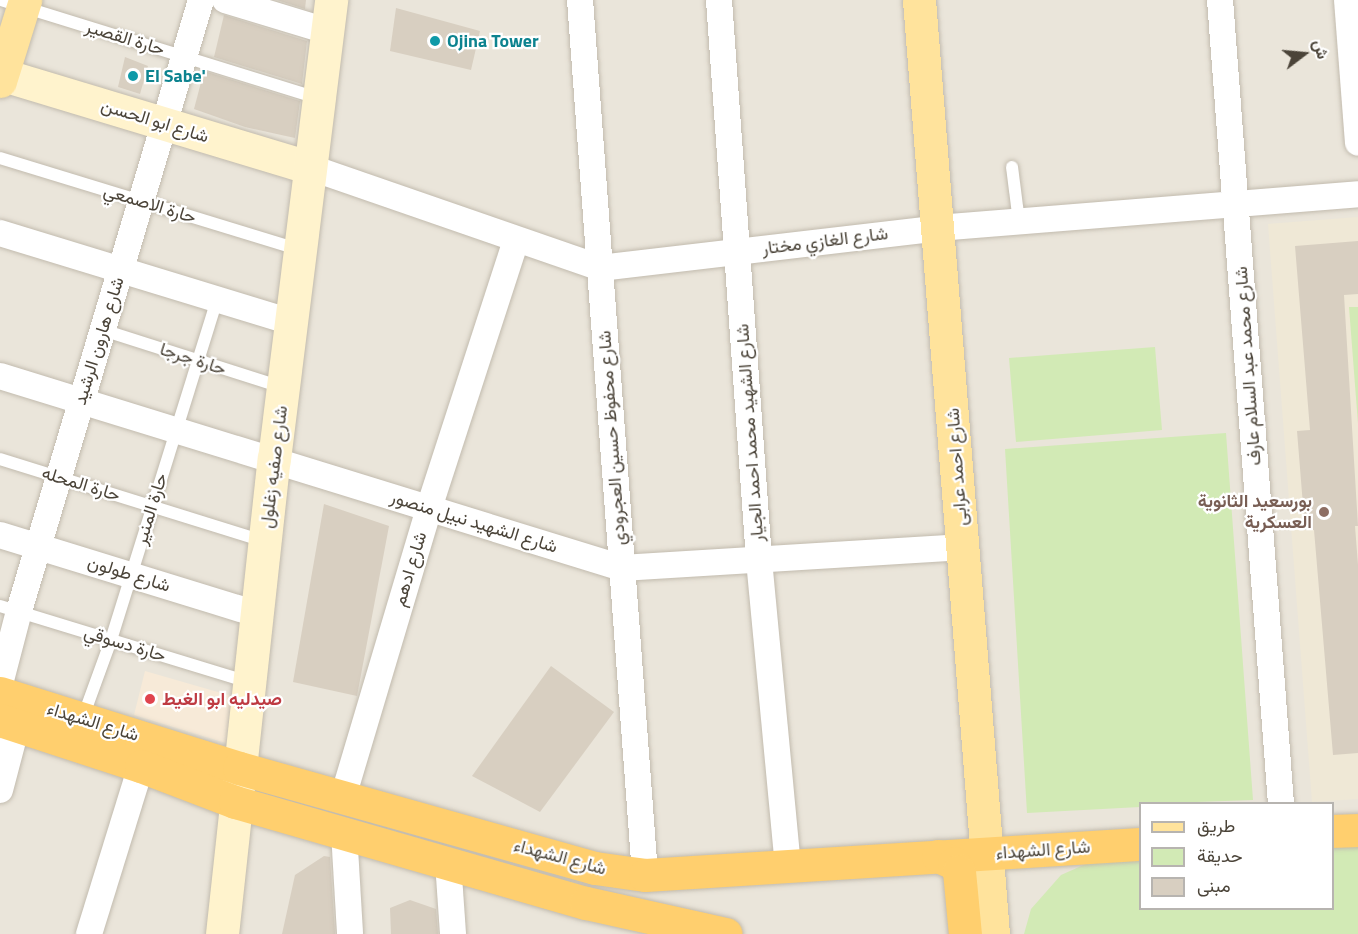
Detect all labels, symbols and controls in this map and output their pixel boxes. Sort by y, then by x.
street label: حارة القصير [83,16,167,60]
north arrow [1274,24,1334,84]
place label: Ojina Tower [447,30,539,52]
marker: Ojina Tower [428,34,442,48]
text: ش [1307,36,1335,62]
place label: El Sabe' [145,65,206,87]
marker: El Sabe' [126,69,140,83]
street label: شارع ابو الحسن [99,94,211,148]
street label: حارة الاصمعي [101,180,199,228]
street label: شارع الغازي مختار [761,223,889,259]
street label: شارع محمد عبد السلام عارف [1230,266,1266,466]
street label: شارع هارون الرشيد [69,274,129,408]
street label: شارع الشهيد محمد احمد الجيار [732,323,768,543]
street label: شارع محفوظ حسين العجرودي [594,330,630,546]
street label: حارة جرجا [157,338,229,380]
street label: شارع صفيه زغلول [256,404,292,530]
street label: شارع احمد عرابى [942,407,972,527]
street label: حارة المحله [39,462,123,506]
street label: حارة المنير [130,471,172,547]
street label: شارع الشهيد نبيل منصور [388,486,560,558]
place label: بورسعيد الثانوية العسكرية [1198,491,1312,534]
marker: بورسعيد الثانوية العسكرية [1317,505,1331,519]
street label: شارع ادهم [388,529,432,609]
street label: شارع طولون [85,551,173,597]
street label: حارة دسوقي [81,621,169,667]
place label: صيدليه ابو الغيط [162,688,282,710]
marker: صيدليه ابو الغيط [143,692,157,706]
street label: شارع الشهداء [45,698,141,746]
legend [1139,802,1334,910]
text: طريق [1197,812,1235,839]
street label: شارع الشهداء [511,834,609,880]
street label: شارع الشهداء [995,836,1091,864]
text: حديقة [1197,842,1243,869]
text: مبنى [1197,872,1231,899]

